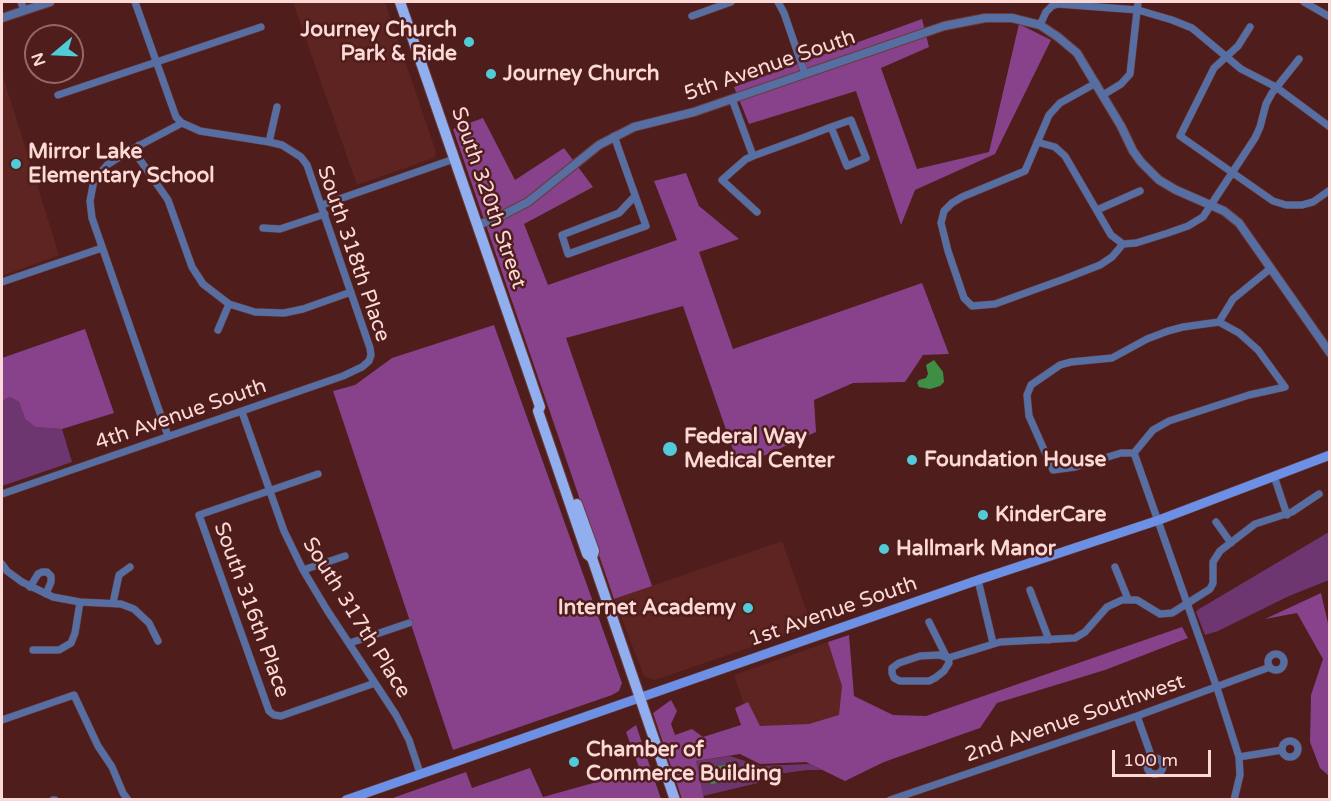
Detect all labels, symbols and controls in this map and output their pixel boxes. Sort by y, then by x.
place label: Journey Church Park & Ride [301,17,457,67]
north arrow [24,24,84,84]
street label: 5th Avenue South [681,25,859,107]
marker: Journey Church Park & Ride [462,35,476,49]
text: N [27,50,50,69]
place label: Journey Church [503,61,659,87]
marker: Journey Church [484,67,498,81]
street label: South 320th Street [445,104,531,292]
place label: Mirror Lake Elementary School [28,139,215,189]
marker: Mirror Lake Elementary School [9,157,23,171]
street label: South 318th Place [311,163,395,345]
street label: 4th Avenue South [92,374,270,456]
place label: Federal Way Medical Center [684,424,835,474]
marker: Federal Way Medical Center [661,440,679,458]
place label: Foundation House [924,447,1106,473]
marker: Foundation House [905,453,919,467]
place label: KinderCare [995,502,1106,528]
marker: KinderCare [976,508,990,522]
street label: South 316th Place [208,519,294,701]
street label: South 317th Place [296,533,416,703]
place label: Hallmark Manor [896,536,1056,562]
marker: Hallmark Manor [877,542,891,556]
street label: 1st Avenue South [745,571,921,653]
place label: Internet Academy [558,595,736,621]
marker: Internet Academy [741,601,755,615]
street label: 2nd Avenue Southwest [962,670,1188,768]
place label: Chamber of Commerce Building [586,737,782,787]
scale bar [1115,738,1214,776]
text: 100 m [1123,749,1178,771]
marker: Chamber of Commerce Building [567,755,581,769]

